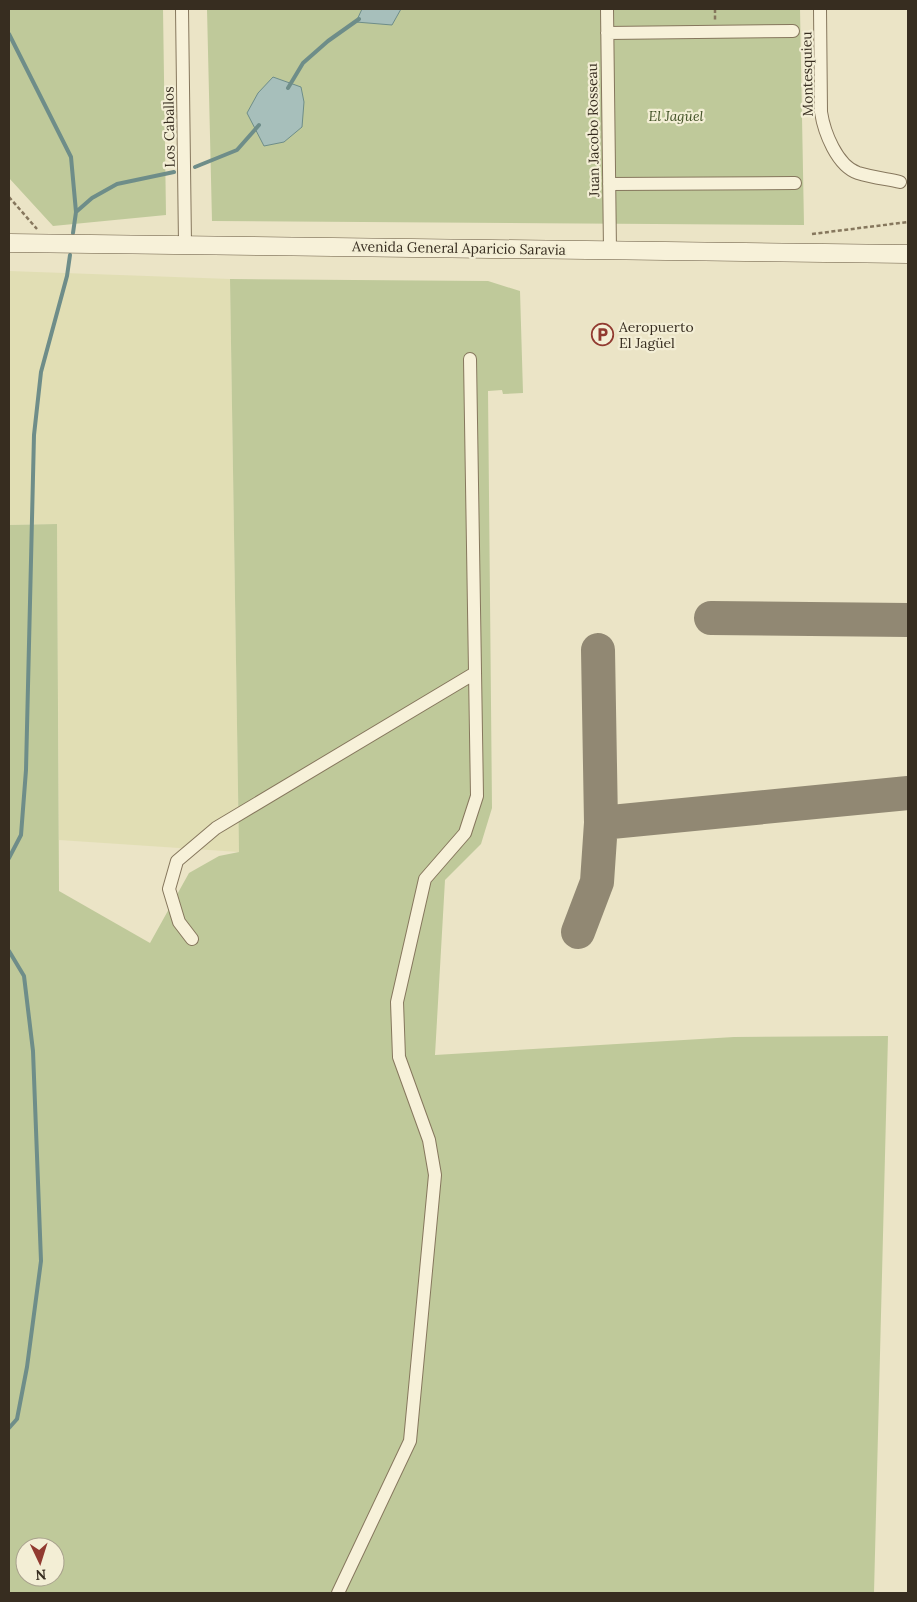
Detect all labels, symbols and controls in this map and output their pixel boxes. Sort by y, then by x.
street label: Montesquieu [797,31,817,117]
street label: Juan Jacobo Rosseau [583,63,603,198]
street label: Los Caballos [159,86,179,168]
park label: El Jagüel [648,107,704,125]
street label: Avenida General Aparicio Saravia [351,237,566,259]
place label: Aeropuerto El Jagüel [618,318,694,352]
parking icon: Aeropuerto El Jagüel [591,323,615,347]
north arrow [15,1537,65,1587]
text: N [35,1566,47,1584]

